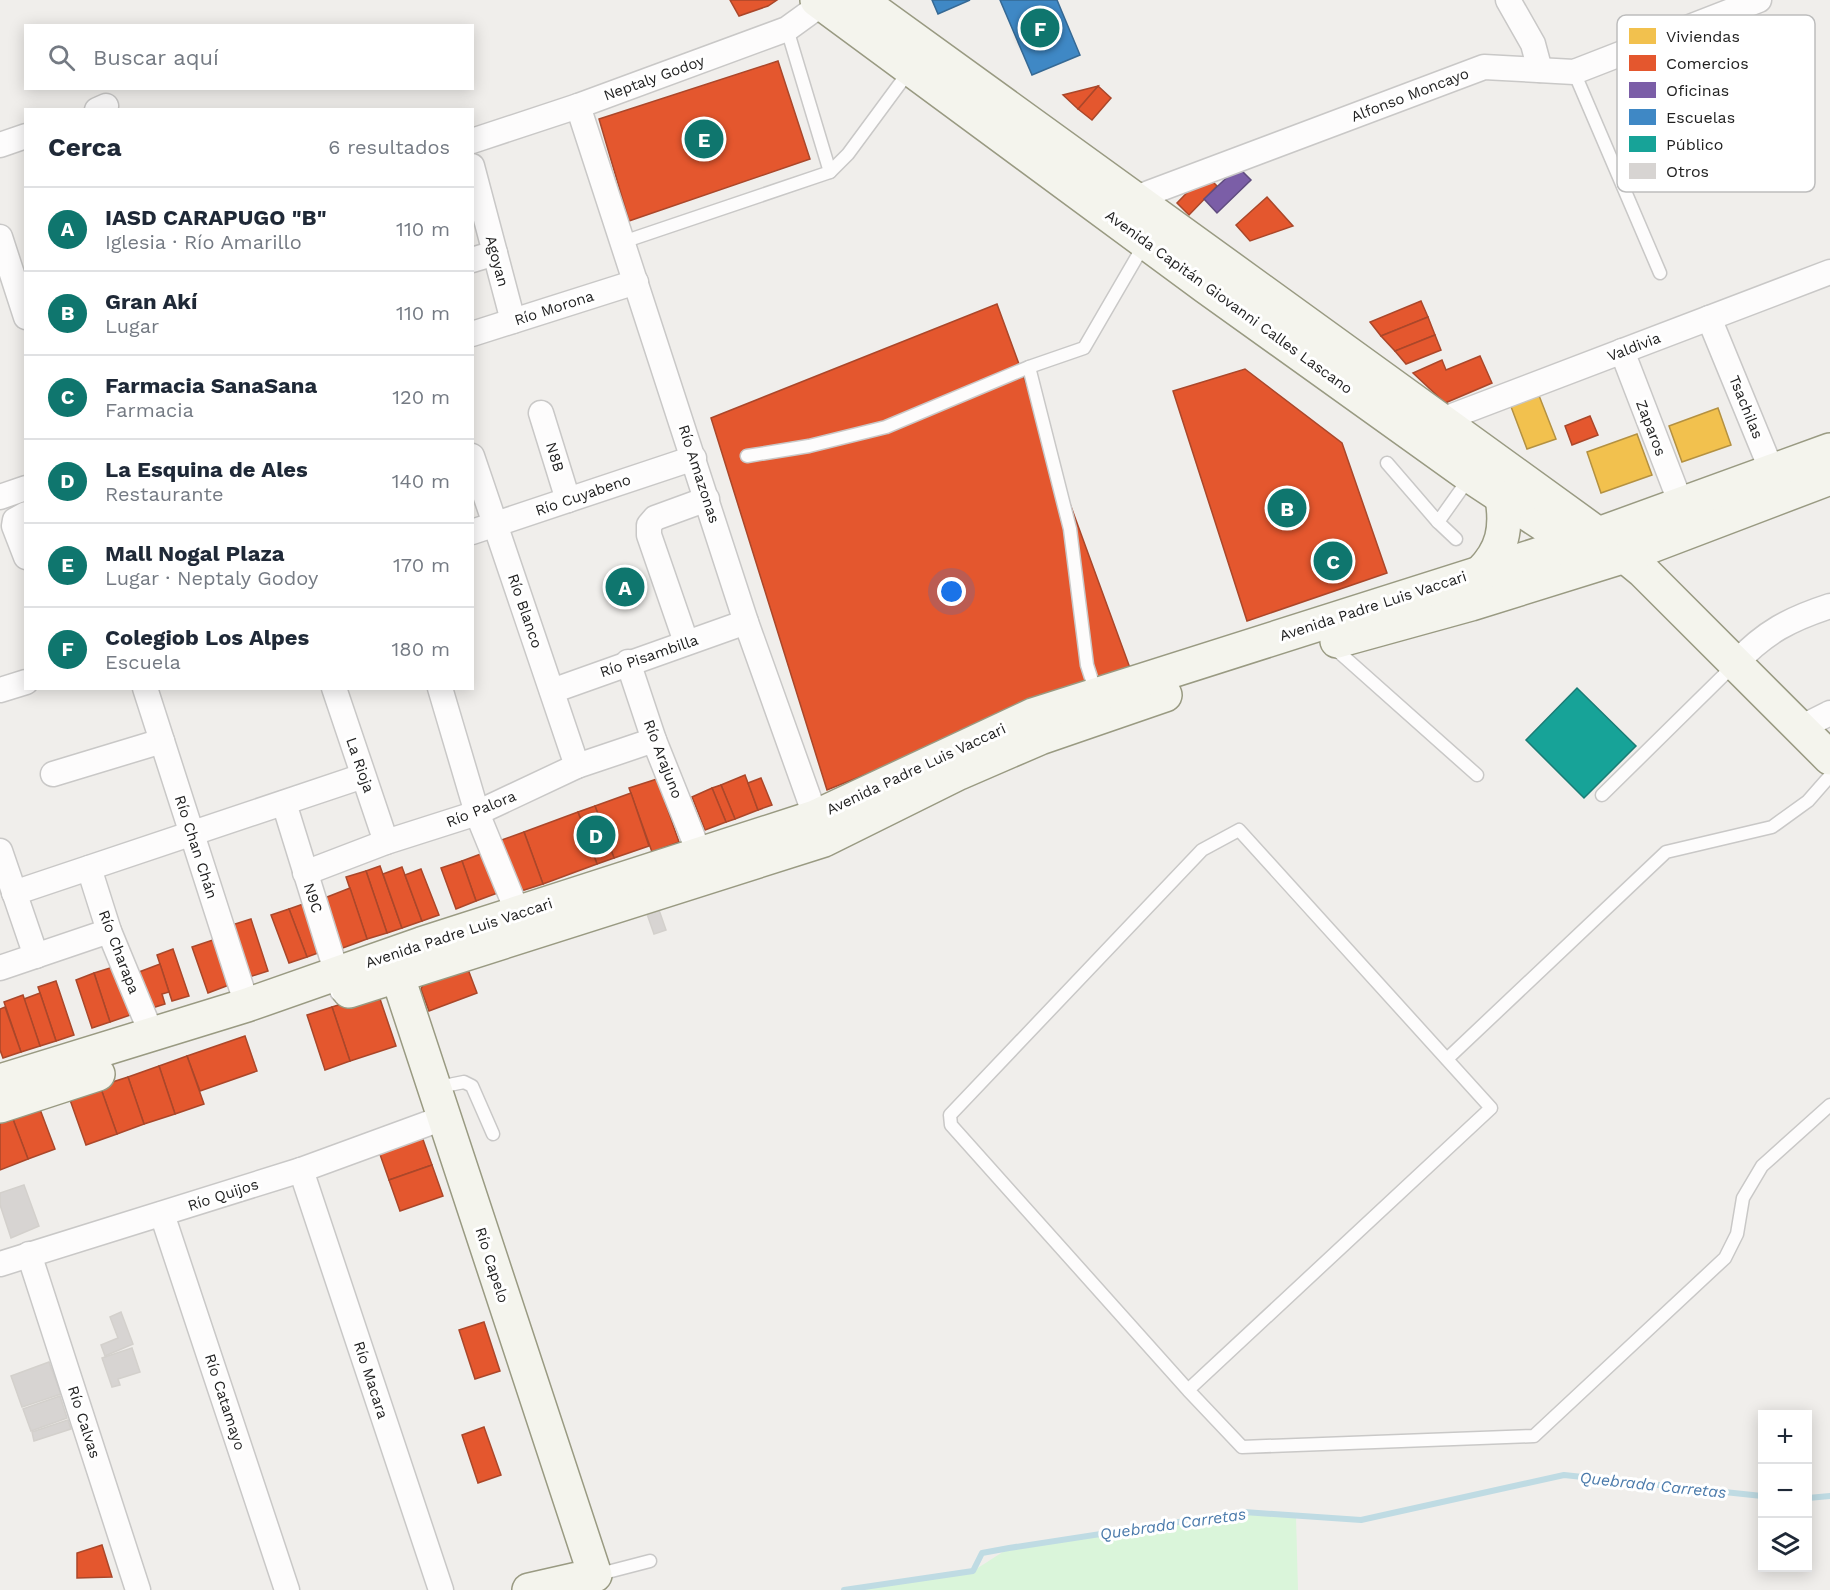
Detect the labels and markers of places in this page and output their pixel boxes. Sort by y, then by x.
pin: F [1020,6,1060,51]
pin: E [684,116,724,162]
pin: B [1268,486,1306,530]
pin: C [1314,538,1352,584]
pin: A [606,564,644,610]
pin: D [576,812,616,858]

